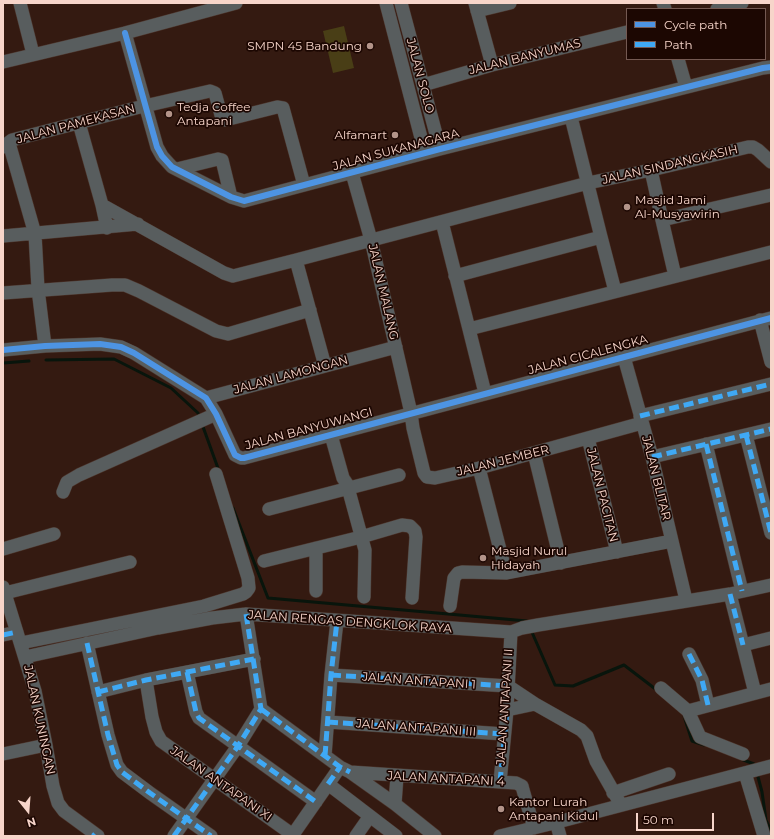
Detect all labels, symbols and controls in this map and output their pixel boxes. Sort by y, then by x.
legend [626,8,766,60]
text: Cycle path [664,17,727,32]
street label: JALAN BANYUMAS [468,36,582,78]
street label: JALAN SOLO [403,37,437,115]
text: Path [664,37,693,52]
place label: SMPN 45 Bandung [247,39,362,53]
marker: SMPN 45 Bandung [365,41,375,51]
place label: Tedja Coffee Antapani [177,100,250,128]
street label: JALAN PAMEKASAN [15,101,137,147]
marker: Tedja Coffee Antapani [164,109,174,119]
street label: JALAN SUKANAGARA [331,126,461,174]
place label: Alfamart [334,128,387,142]
marker: Alfamart [390,130,400,140]
street label: JALAN SINDANGKASIH [601,142,739,188]
place label: Masjid Jami Al-Musyawirin [635,193,720,221]
marker: Masjid Jami Al-Musyawirin [622,202,632,212]
street label: JALAN MALANG [365,243,401,341]
street label: JALAN CICALENGKA [527,332,649,378]
street label: JALAN LAMONGAN [232,353,350,397]
street label: JALAN BANYUWANGI [244,405,374,453]
street label: JALAN BLITAR [639,434,673,522]
street label: JALAN JEMBER [456,443,550,479]
street label: JALAN PACITAN [583,446,621,544]
place label: Masjid Nurul Hidayah [491,544,567,572]
marker: Masjid Nurul Hidayah [478,553,488,563]
street label: JALAN RENGAS DENGKLOK RAYA [248,608,452,636]
street label: JALAN ANTAPANI II [494,648,516,766]
street label: JALAN KUNINGAN [20,664,58,776]
street label: JALAN ANTAPANI 1 [362,670,476,692]
street label: JALAN ANTAPANI III [355,717,477,739]
street label: JALAN ANTAPANI XI [167,743,275,825]
street label: JALAN ANTAPANI 4 [387,769,505,789]
north arrow [8,791,48,831]
place label: Kantor Lurah Antapani Kidul [509,795,598,823]
marker: Kantor Lurah Antapani Kidul [496,804,506,814]
scale bar [638,805,716,831]
text: 50 m [643,812,674,827]
text: N [25,814,38,830]

